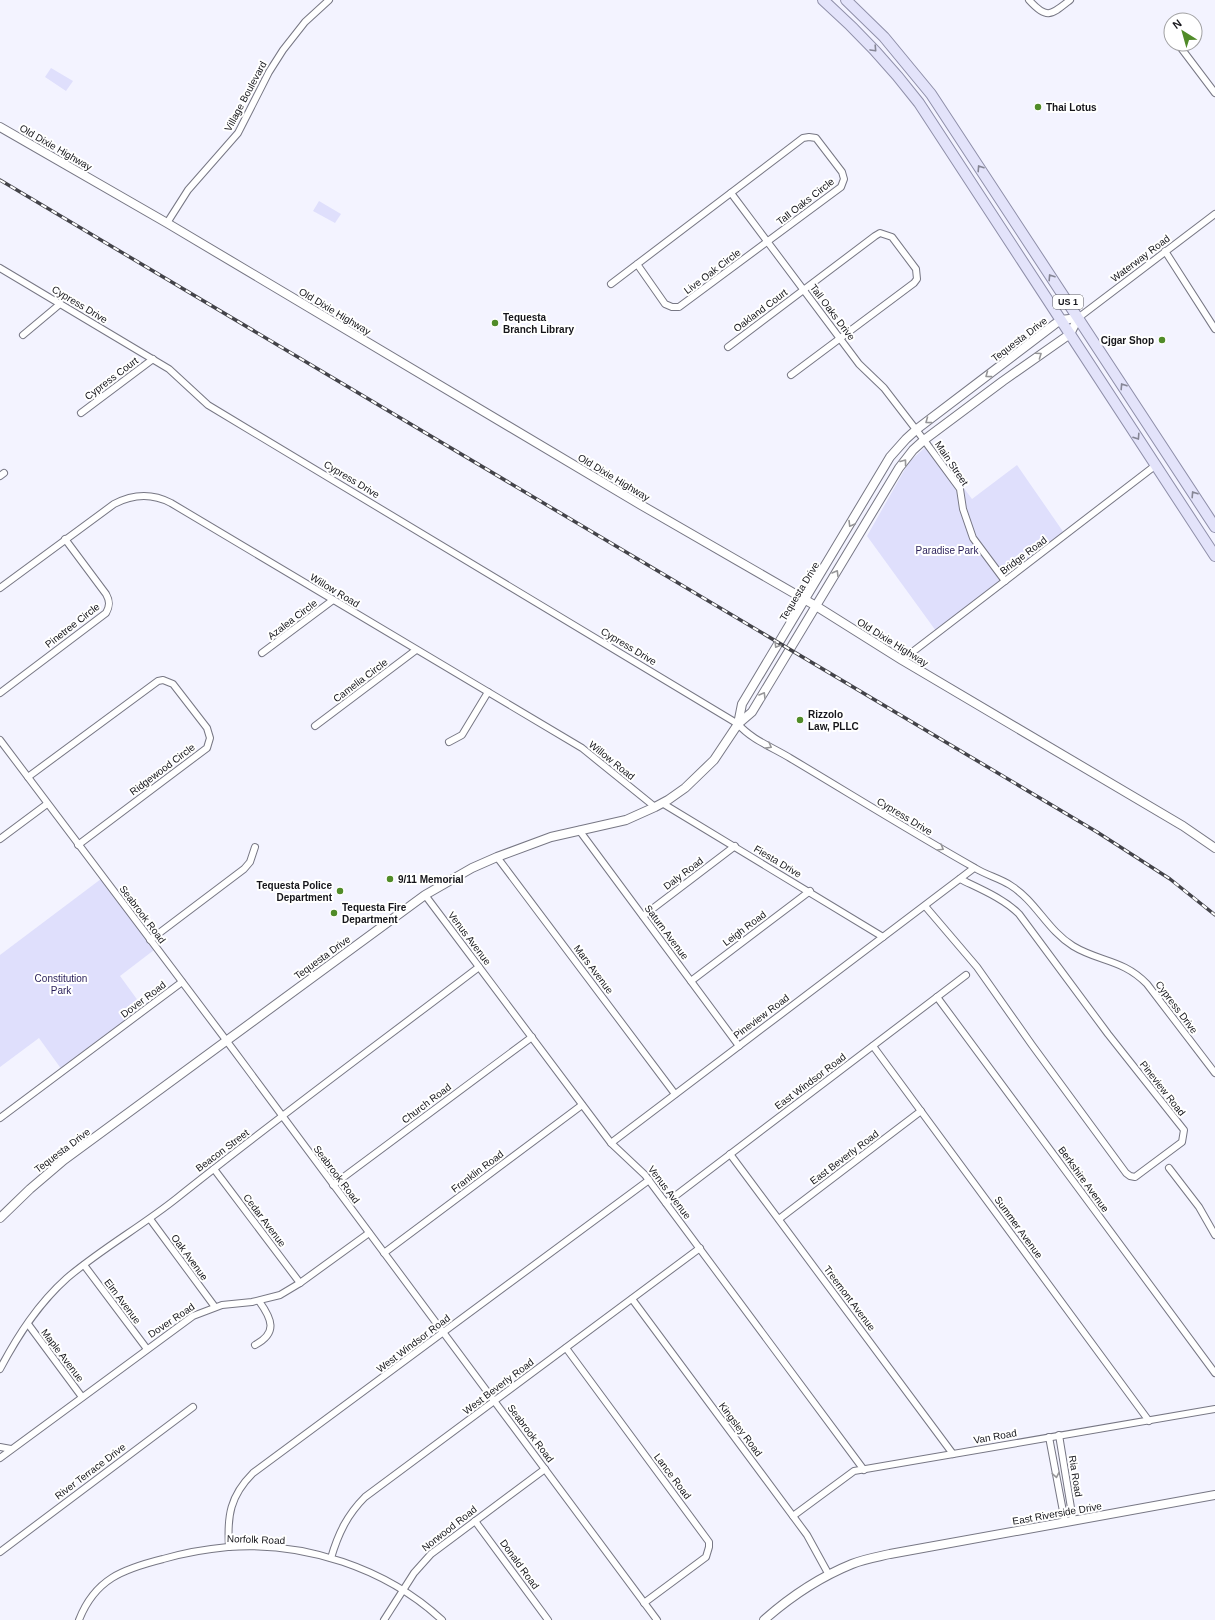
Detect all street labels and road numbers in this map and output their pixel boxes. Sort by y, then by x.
street label: Village Boulevard [222,59,269,133]
street label: Old Dixie Highway [18,122,94,173]
street label: Tall Oaks Circle [775,175,836,227]
street label: Waterway Road [1109,233,1172,284]
street label: Live Oak Circle [682,246,743,296]
street label: Tall Oaks Drive [808,282,857,343]
street label: Cypress Drive [50,284,110,326]
street label: Old Dixie Highway [297,286,373,337]
street label: Oakland Court [731,286,790,334]
road number: US 1 [1053,295,1083,309]
street label: Tequesta Drive [989,315,1050,364]
street label: Cypress Court [82,355,140,402]
street label: Main Street [933,439,971,488]
street label: Old Dixie Highway [576,452,652,503]
street label: Cypress Drive [322,459,382,501]
street label: Bridge Road [998,534,1049,577]
street label: Tequesta Drive [778,559,822,623]
street label: Willow Road [308,571,361,609]
street label: Azalea Circle [265,597,319,642]
street label: Pinetree Circle [43,601,102,650]
street label: Old Dixie Highway [855,616,930,669]
street label: Cypress Drive [599,626,659,668]
street label: Camelia Circle [331,656,390,704]
street label: Willow Road [587,739,637,782]
street label: Ridgewood Circle [128,741,197,797]
street label: Cypress Drive [875,796,935,838]
street label: Fiesta Drive [752,843,804,880]
street label: Daly Road [661,855,705,892]
street label: Seabrook Road [117,883,168,945]
street label: Saturn Avenue [643,903,691,962]
street label: Leigh Road [721,909,768,948]
street label: Venus Avenue [446,910,493,967]
street label: Tequesta Drive [292,933,353,981]
street label: Mars Avenue [572,943,616,996]
street label: Dover Road [119,979,168,1020]
street label: Cypress Drive [1153,979,1200,1036]
street label: Pineview Road [731,992,791,1041]
street label: East Windsor Road [773,1051,848,1112]
street label: Pineview Road [1138,1059,1187,1118]
street label: Church Road [399,1081,453,1126]
street label: Tequesta Drive [32,1126,93,1175]
street label: Beacon Street [194,1127,251,1174]
street label: East Beverly Road [808,1128,881,1187]
street label: Seabrook Road [311,1143,362,1205]
street label: Berkshire Avenue [1056,1144,1111,1215]
street label: Franklin Road [449,1148,505,1195]
street label: Venus Avenue [646,1164,693,1221]
street label: Cedar Avenue [241,1192,288,1249]
street label: Summer Avenue [992,1194,1045,1261]
street label: Oak Avenue [169,1232,210,1283]
street label: Treemont Avenue [822,1264,878,1333]
street label: Elm Avenue [102,1277,143,1326]
street label: Dover Road [146,1301,196,1340]
street label: West Windsor Road [375,1312,452,1374]
street label: Maple Avenue [39,1327,86,1384]
street label: West Beverly Road [461,1356,536,1416]
street label: Kingsley Road [717,1400,764,1458]
street label: Seabrook Road [505,1402,556,1464]
street label: Van Road [973,1427,1018,1446]
street label: River Terrace Drive [53,1441,128,1501]
street label: Lance Road [652,1451,693,1501]
street label: Ria Road [1067,1455,1084,1498]
street label: East Riverside Drive [1012,1500,1103,1527]
street label: Norwood Road [420,1504,479,1553]
street label: Norfolk Road [227,1533,285,1546]
street label: Donald Road [498,1537,541,1591]

